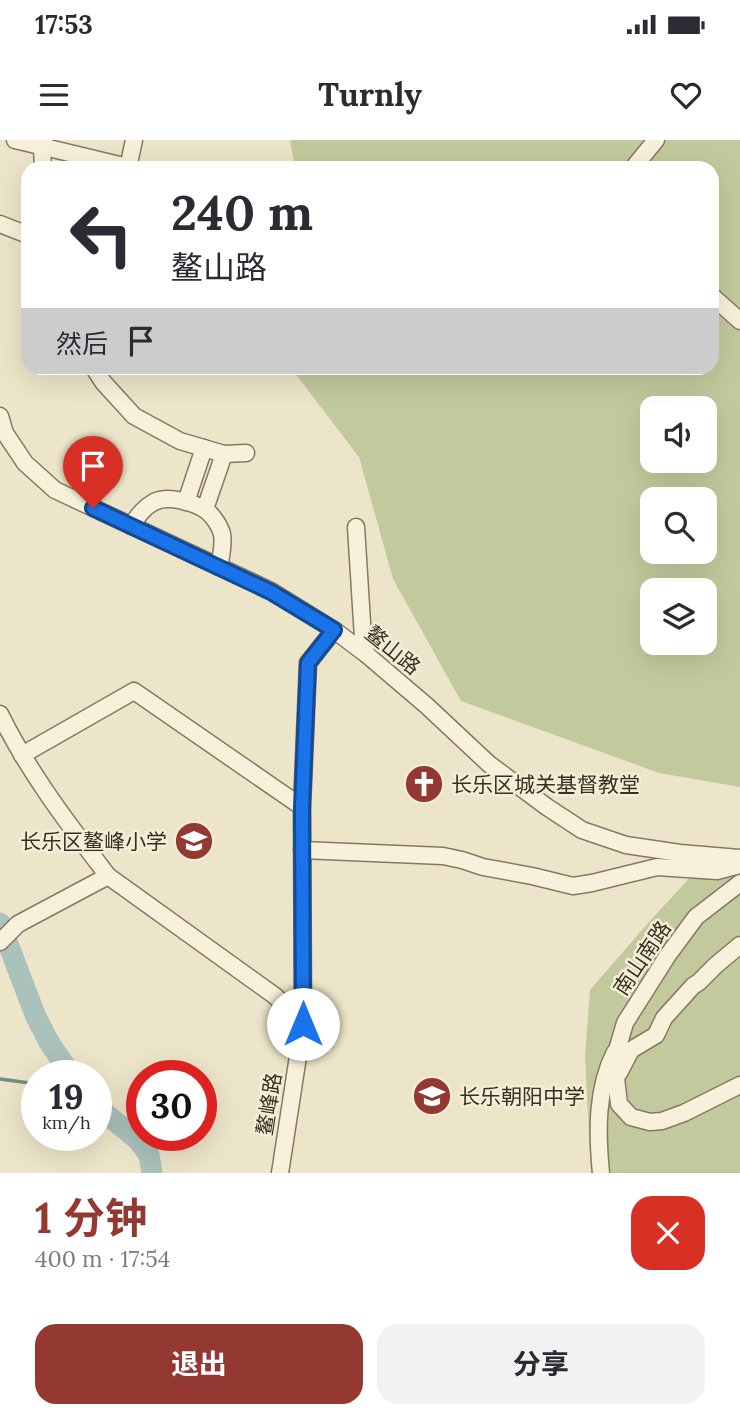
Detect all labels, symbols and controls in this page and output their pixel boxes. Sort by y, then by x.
text: 17:53 [35,8,93,41]
text: Turnly [318,74,422,115]
icon: menu [35,76,73,114]
icon: heart [667,76,705,114]
text: 240 m [171,181,313,243]
icon: left [56,189,147,280]
text: 鳌山路 [171,247,267,288]
icon: arrive [122,322,160,360]
text: 然后 [56,327,108,360]
map controls [640,396,717,655]
button: sound [640,396,717,473]
pin [63,436,123,508]
icon: arrive [74,447,112,485]
button: search [640,487,717,564]
button: layers [640,578,717,655]
street label: 鳌山路 [360,620,426,680]
church icon: 长乐区城关基督教堂 [403,763,445,805]
place label: 长乐区城关基督教堂 [451,771,640,798]
school or university icon: 长乐区鳌峰小学 [173,820,215,862]
place label: 长乐区鳌峰小学 [20,828,167,855]
street label: 南山南路 [607,916,677,1000]
position arrow [266,987,340,1061]
speed limit sign: 30 [126,1060,217,1151]
street label: 鳌峰路 [251,1071,287,1137]
text: 19 [49,1074,84,1119]
school or university icon: 长乐朝阳中学 [411,1075,453,1117]
place label: 长乐朝阳中学 [459,1083,585,1110]
text: km/h [42,1111,91,1134]
text: 1 分钟 [35,1191,147,1245]
button: close [631,1196,705,1270]
text: 400 m · 17:54 [35,1244,170,1273]
button: 退出 [35,1324,363,1404]
button: 分享 [377,1324,705,1404]

